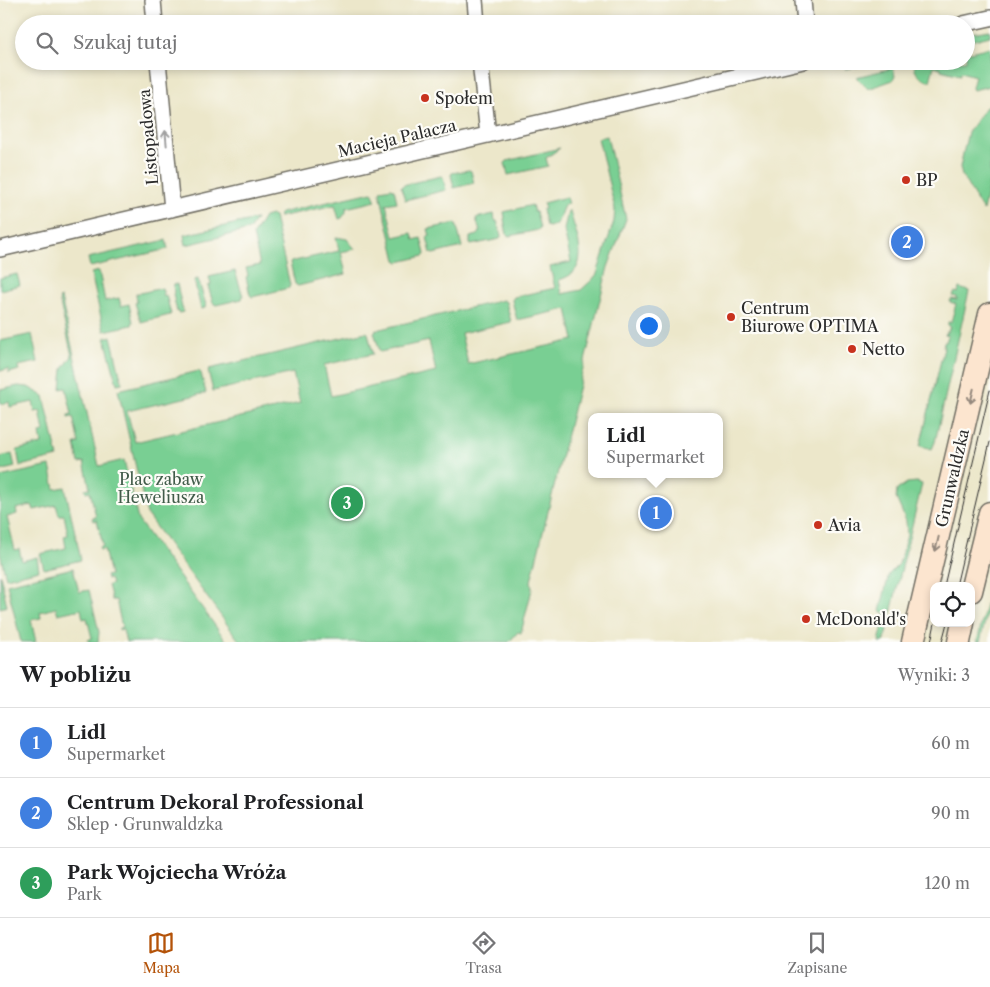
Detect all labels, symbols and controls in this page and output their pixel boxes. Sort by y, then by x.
search box [15,15,975,70]
icon: search [33,29,61,57]
text: Szukaj tutaj [73,31,177,54]
street label: Listopadowa [134,88,162,186]
place label: Społem [435,88,493,108]
marker: Społem [419,92,431,104]
street label: Macieja Palacza [336,115,459,161]
one-way arrow [161,130,170,146]
place label: BP [916,170,938,190]
marker: BP [900,174,912,186]
pin: 2 [891,223,923,261]
place label: Centrum Biurowe OPTIMA [741,298,880,336]
marker: Centrum Biurowe OPTIMA [725,311,737,323]
your location [636,313,662,339]
place label: Netto [862,339,905,359]
marker: Netto [846,343,858,355]
one-way arrow [967,387,976,403]
popup [588,413,723,478]
text: Lidl [606,424,646,447]
street label: Grunwaldzka [931,426,973,529]
text: Supermarket [606,447,705,467]
park label: Plac zabaw Heweliusza [118,469,205,507]
pin: 3 [331,484,363,522]
pin: 1 [640,494,672,532]
place label: Avia [827,515,861,535]
marker: Avia [812,519,824,531]
one-way arrow [932,535,941,551]
map controls [930,582,975,627]
button: locate [930,582,975,627]
place label: McDonald's [816,609,906,629]
marker: McDonald's [800,613,812,625]
text: W pobliżu [20,662,131,687]
text: Wyniki: 3 [898,665,970,685]
text: Lidl [67,721,106,744]
text: 1 [32,733,40,753]
text: 60 m [931,733,970,753]
text: Supermarket [67,744,165,764]
text: Centrum Dekoral Professional [67,791,364,814]
text: 2 [31,803,41,823]
text: 90 m [931,803,970,823]
text: Sklep · Grunwaldzka [67,814,223,834]
text: Park Wojciecha Wróża [67,861,287,884]
text: 3 [31,873,41,893]
text: 120 m [925,873,970,893]
text: Park [67,884,102,904]
tab: Mapa [143,929,180,977]
tab: Trasa [466,929,502,977]
tab: Zapisane [787,929,847,977]

